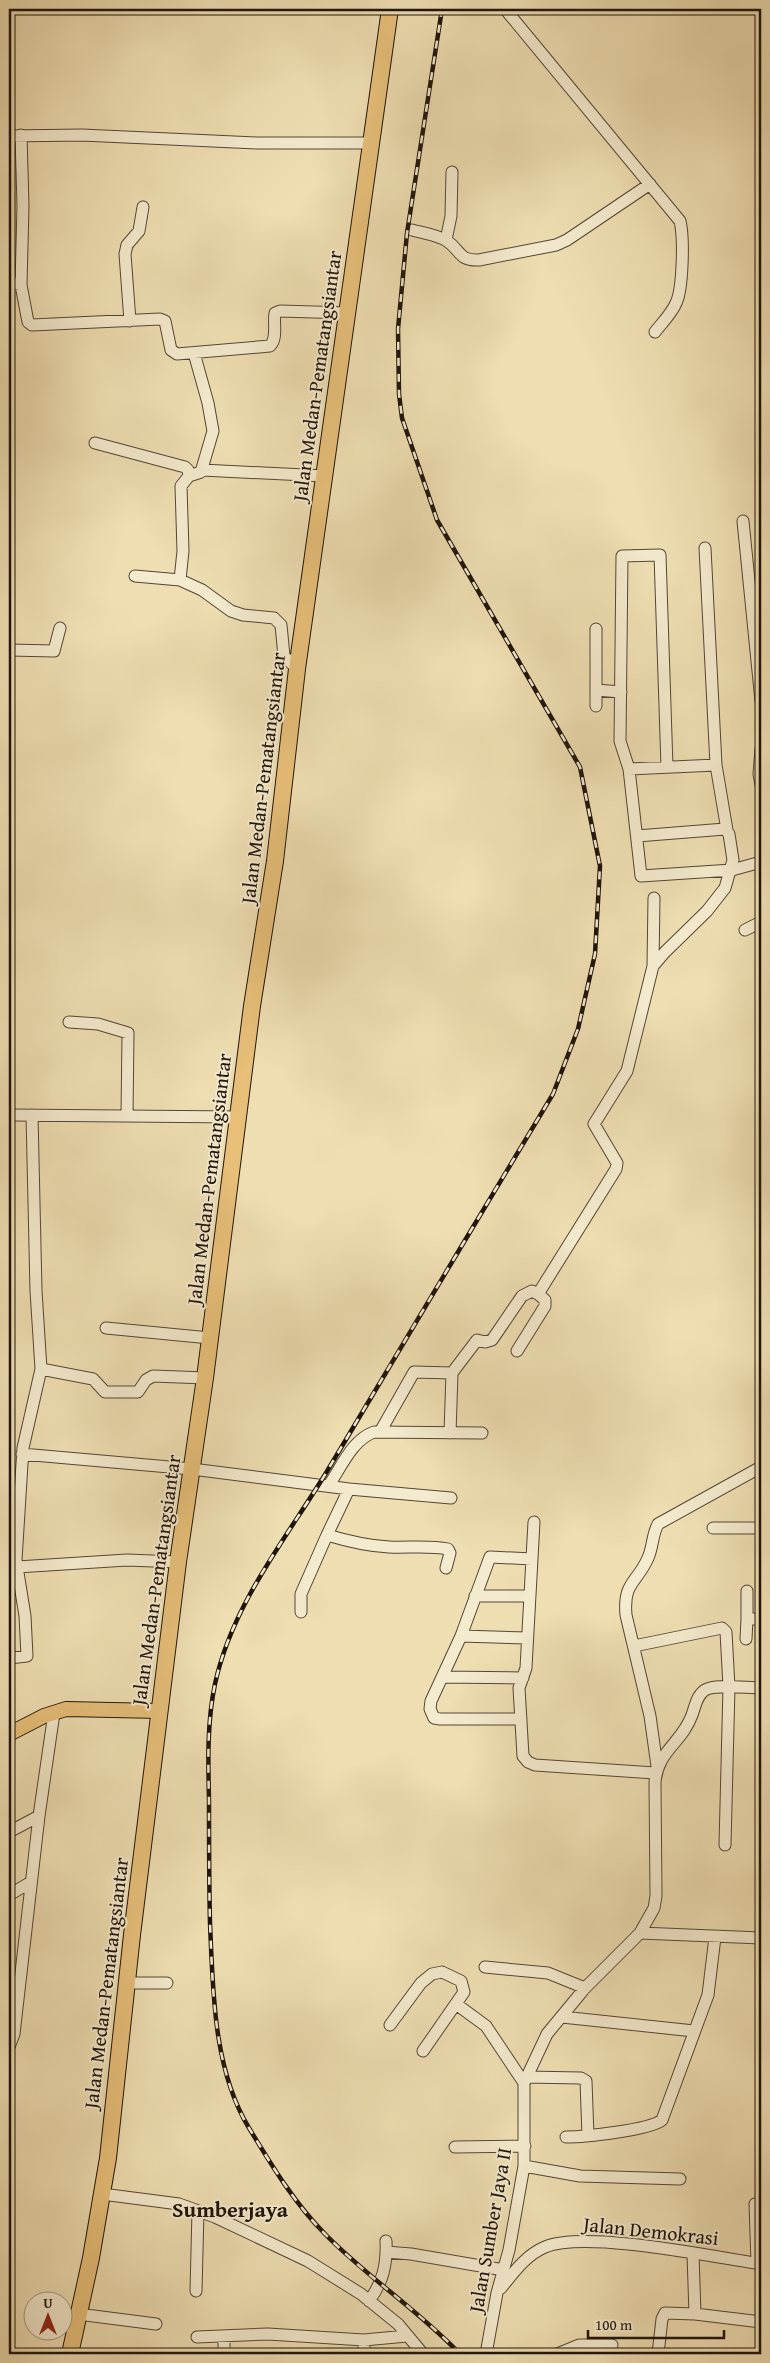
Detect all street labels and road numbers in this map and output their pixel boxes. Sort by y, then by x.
street label: Jalan Medan-Pematangsiantar [284,249,348,506]
street label: Jalan Medan-Pematangsiantar [232,651,292,908]
street label: Jalan Medan-Pematangsiantar [178,1052,238,1309]
street label: Jalan Medan-Pematangsiantar [123,1453,187,1710]
street label: Jalan Medan-Pematangsiantar [75,1856,135,2113]
street label: Jalan Sumber Jaya II [460,2145,518,2318]
street label: Jalan Demokrasi [579,2209,720,2252]

